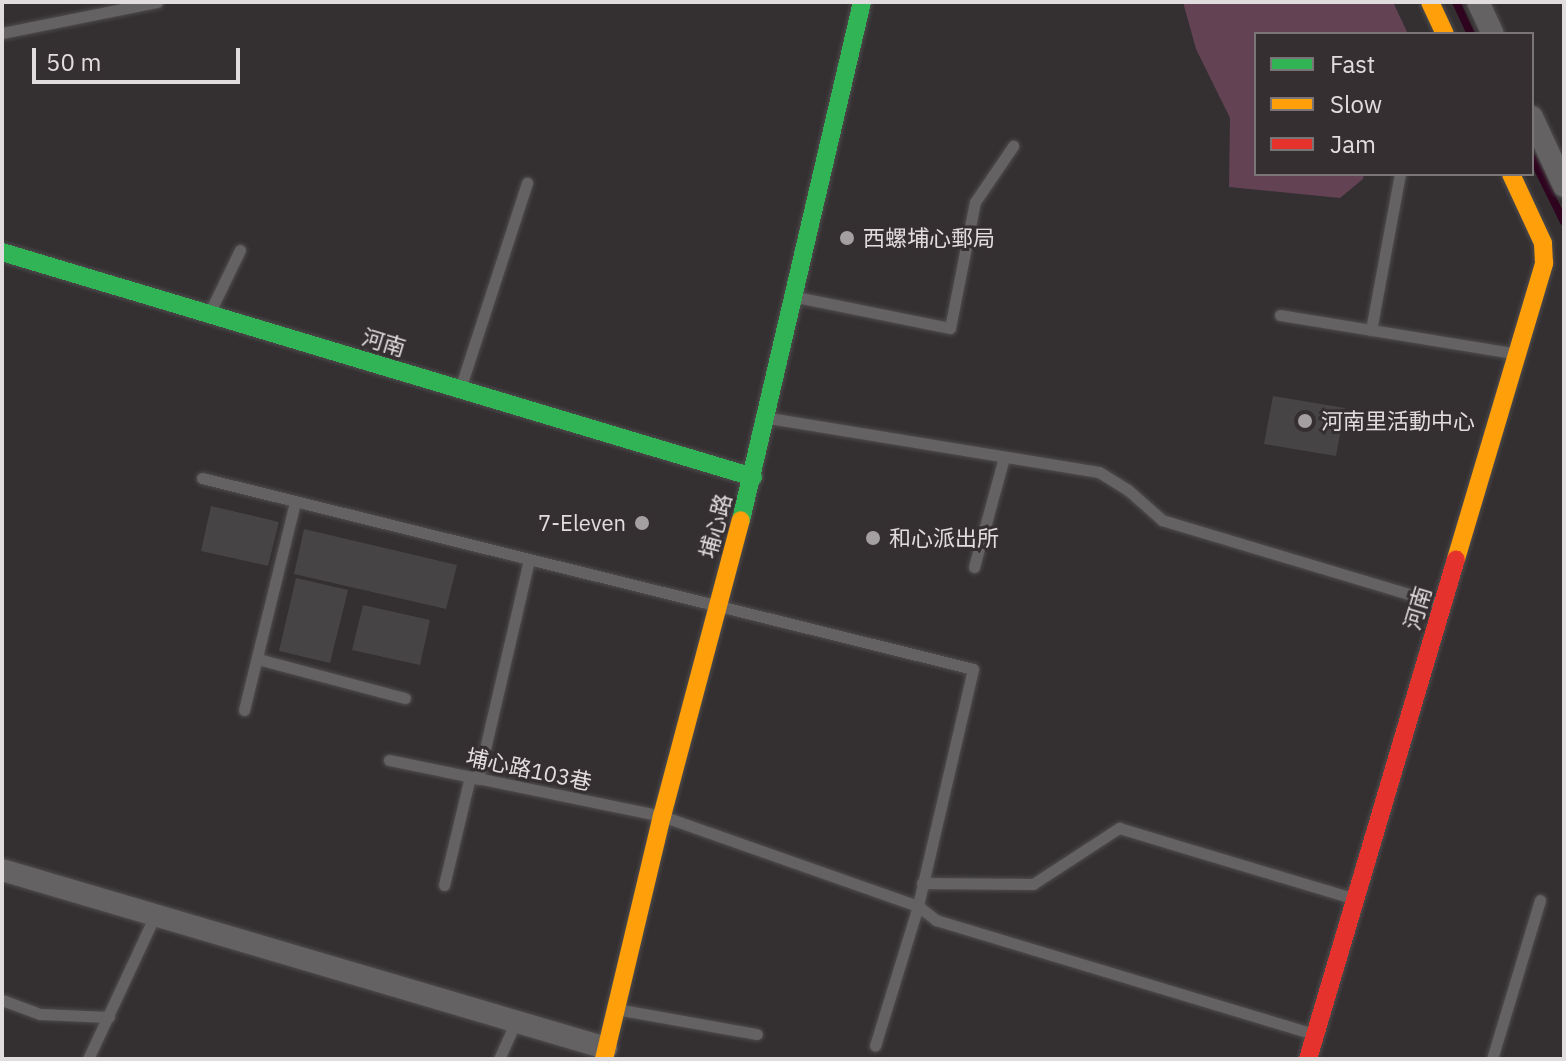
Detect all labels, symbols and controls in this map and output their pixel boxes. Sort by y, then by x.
scale bar [36,32,244,82]
legend [1254,32,1534,176]
text: 50 m [46,46,101,78]
text: Fast [1330,48,1375,80]
text: Slow [1330,88,1382,120]
text: Jam [1330,128,1376,160]
place label: 西螺埔心郵局 [863,225,995,251]
marker: 西螺埔心郵局 [838,229,856,247]
street label: 河南 [359,323,409,361]
place label: 河南里活動中心 [1321,408,1475,434]
marker: 河南里活動中心 [1296,412,1314,430]
street label: 埔心路 [694,491,736,561]
place label: 7-Eleven [538,510,626,536]
marker: 7-Eleven [633,514,651,532]
place label: 和心派出所 [889,525,999,551]
marker: 和心派出所 [864,529,882,547]
street label: 河南 [1398,583,1436,633]
street label: 埔心路103巷 [464,743,594,795]

